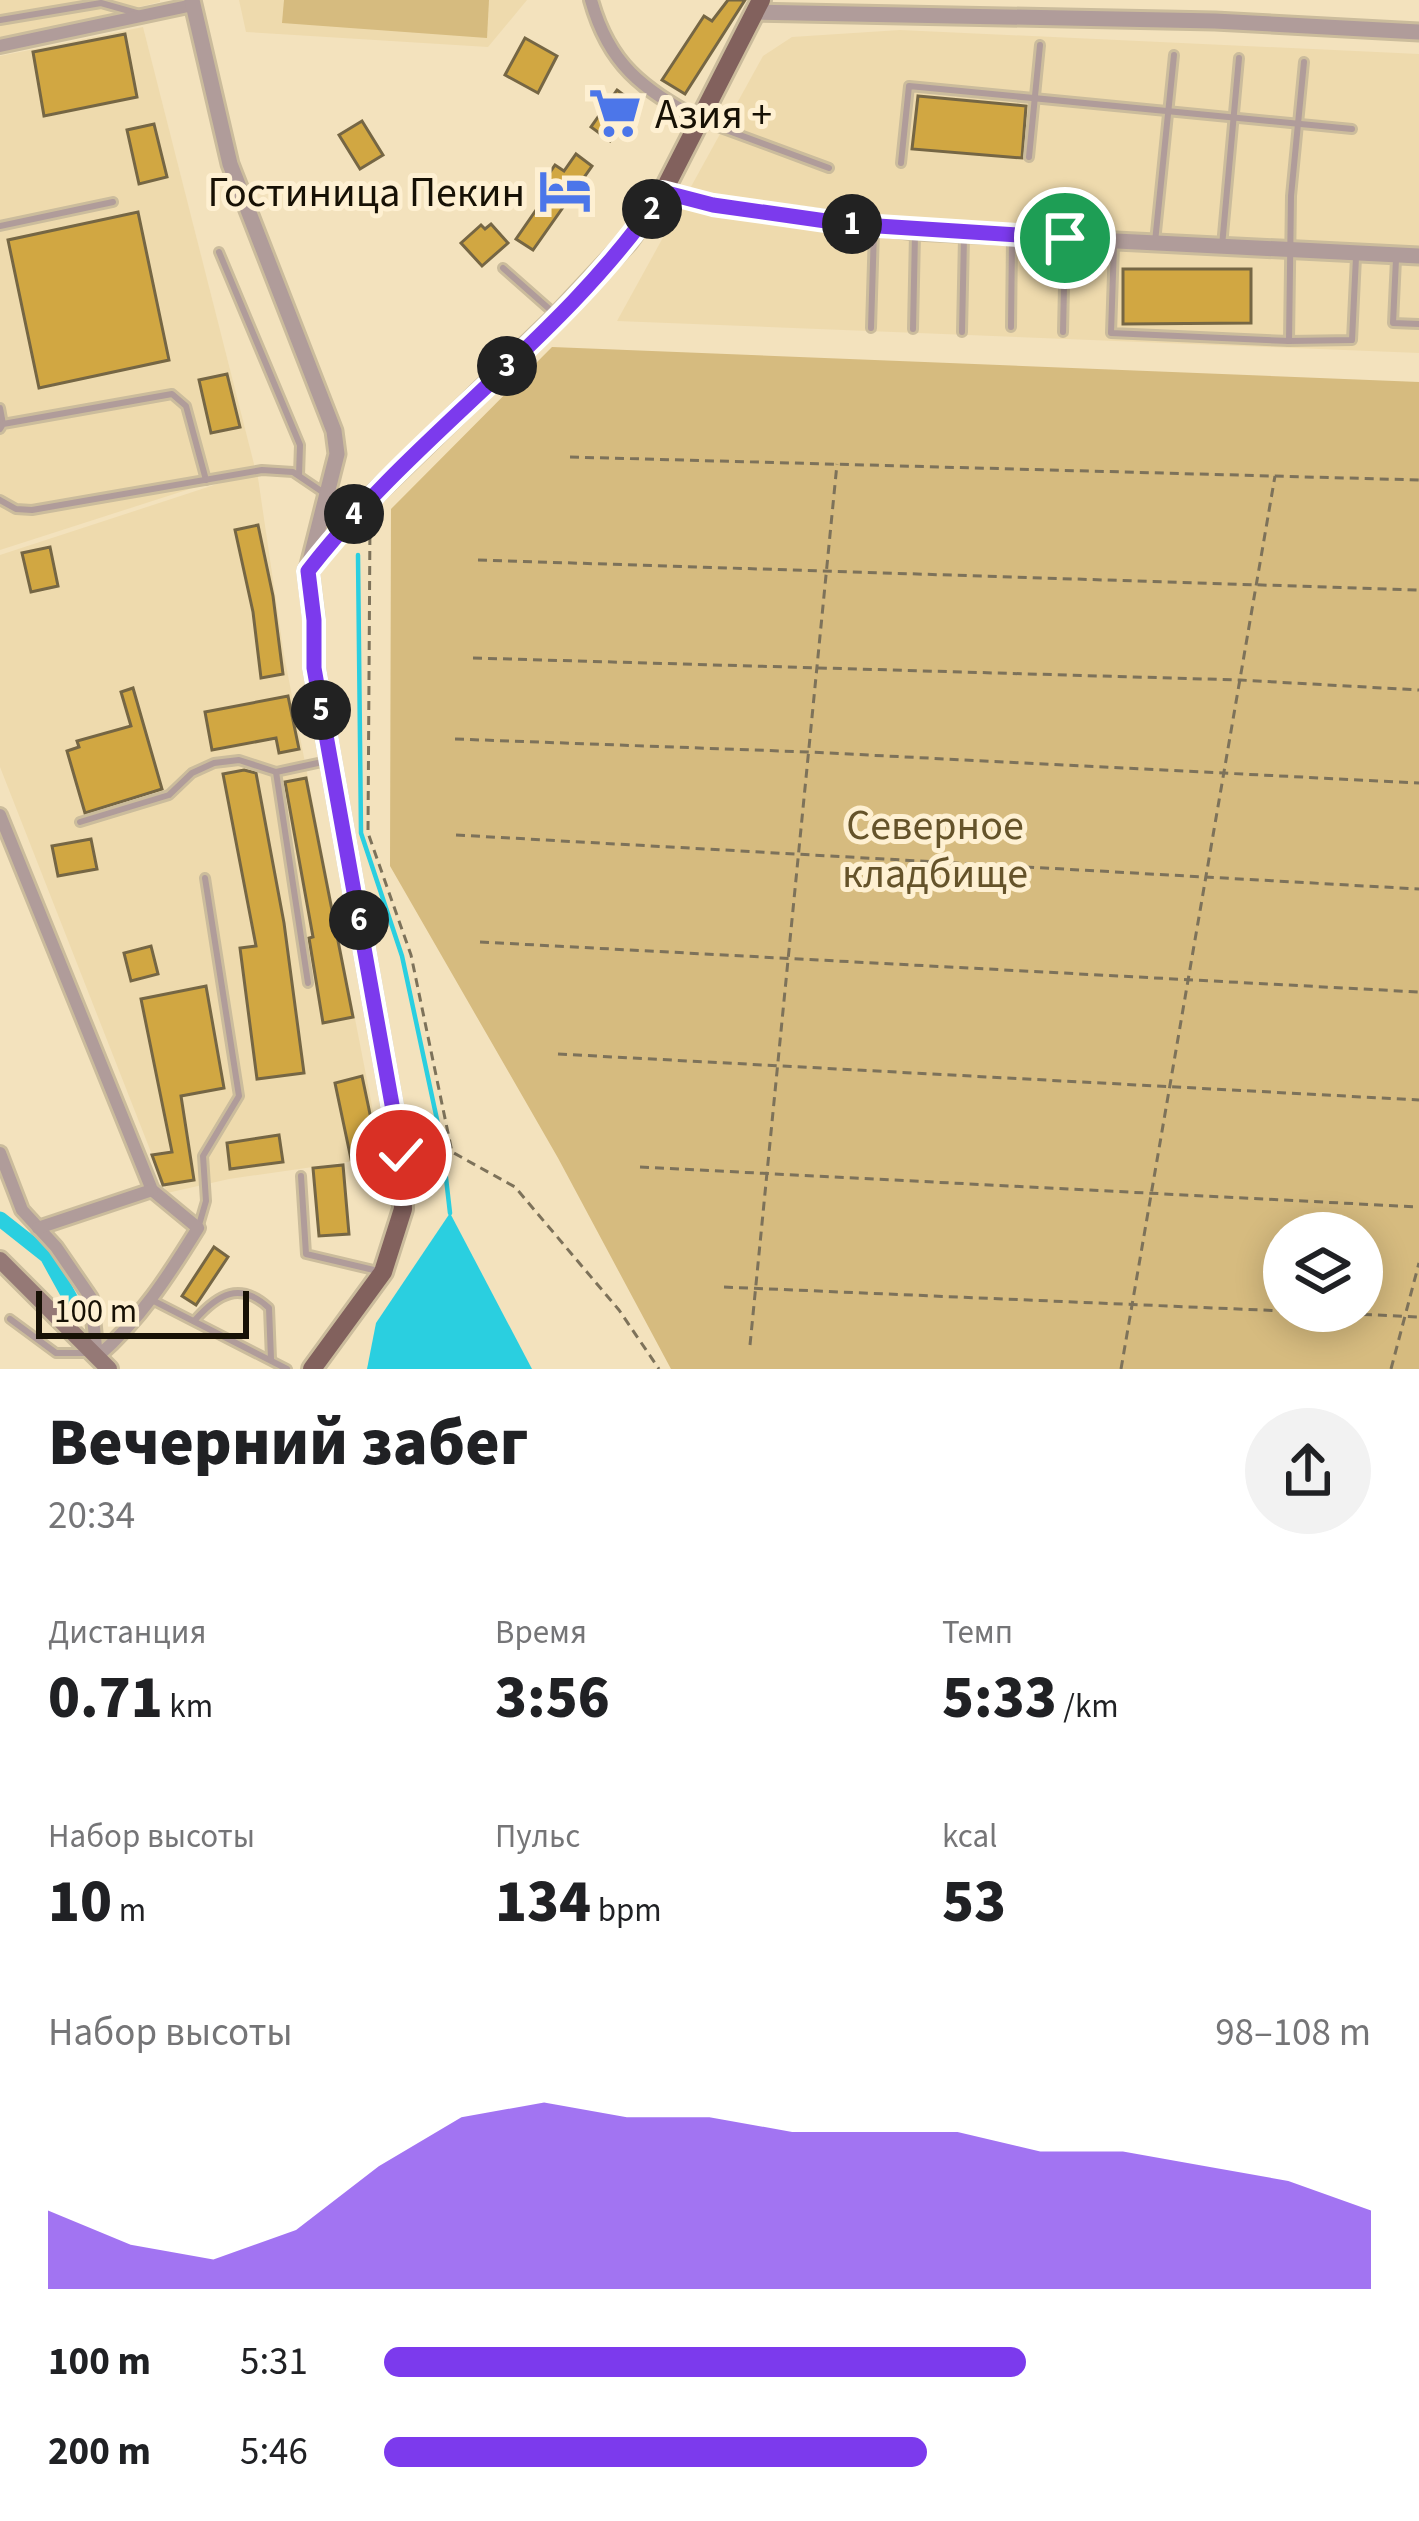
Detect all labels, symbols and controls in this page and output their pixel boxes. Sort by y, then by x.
supermarket icon: Азия + [586,84,644,142]
place label: Азия + [655,85,772,145]
hotel icon: Гостиница Пекин [536,162,594,220]
place label: Гостиница Пекин [207,163,525,223]
pin: 2 [622,179,682,239]
text: 2 [643,185,661,232]
pin [1014,187,1116,289]
pin: 1 [822,194,882,254]
text: 1 [843,200,861,247]
icon: arrive [1032,205,1098,271]
pin: 3 [477,336,537,396]
text: 3 [498,342,516,389]
pin: 4 [324,484,384,544]
text: 4 [345,490,363,537]
pin: 5 [291,680,351,740]
text: 5 [312,686,330,733]
park label: Северное кладбище [842,796,1028,904]
pin: 6 [329,890,389,950]
text: 6 [350,896,368,943]
pin [350,1104,452,1206]
icon: check [368,1122,434,1188]
map controls [1263,1212,1383,1332]
button: layers [1263,1212,1383,1332]
scale bar [36,1285,249,1338]
text: 100 m [54,1288,137,1335]
text: Вечерний забег [48,1396,528,1490]
button: share [1245,1408,1371,1534]
text: 20:34 [48,1488,135,1544]
text: Дистанция [48,1609,206,1656]
text: Время [495,1609,587,1656]
text: Темп [942,1609,1013,1656]
text: 0.71 [48,1656,163,1741]
text: 3:56 [495,1656,610,1741]
text: 5:33 [942,1656,1057,1741]
text: km [163,1683,213,1730]
text: /km [1057,1683,1119,1730]
text: Набор высоты [48,1813,255,1860]
text: Пульс [495,1813,580,1860]
text: kcal [942,1813,998,1860]
text: 10 [48,1860,112,1945]
text: 134 [495,1860,591,1945]
text: 53 [942,1860,1006,1945]
text: m [112,1887,146,1934]
text: bpm [591,1887,662,1934]
text: Набор высоты [48,2005,293,2061]
text: 98–108 m [1215,2005,1371,2061]
text: 100 m [48,2334,151,2390]
text: 5:31 [240,2334,308,2390]
text: 200 m [48,2424,151,2480]
text: 5:46 [240,2424,308,2480]

